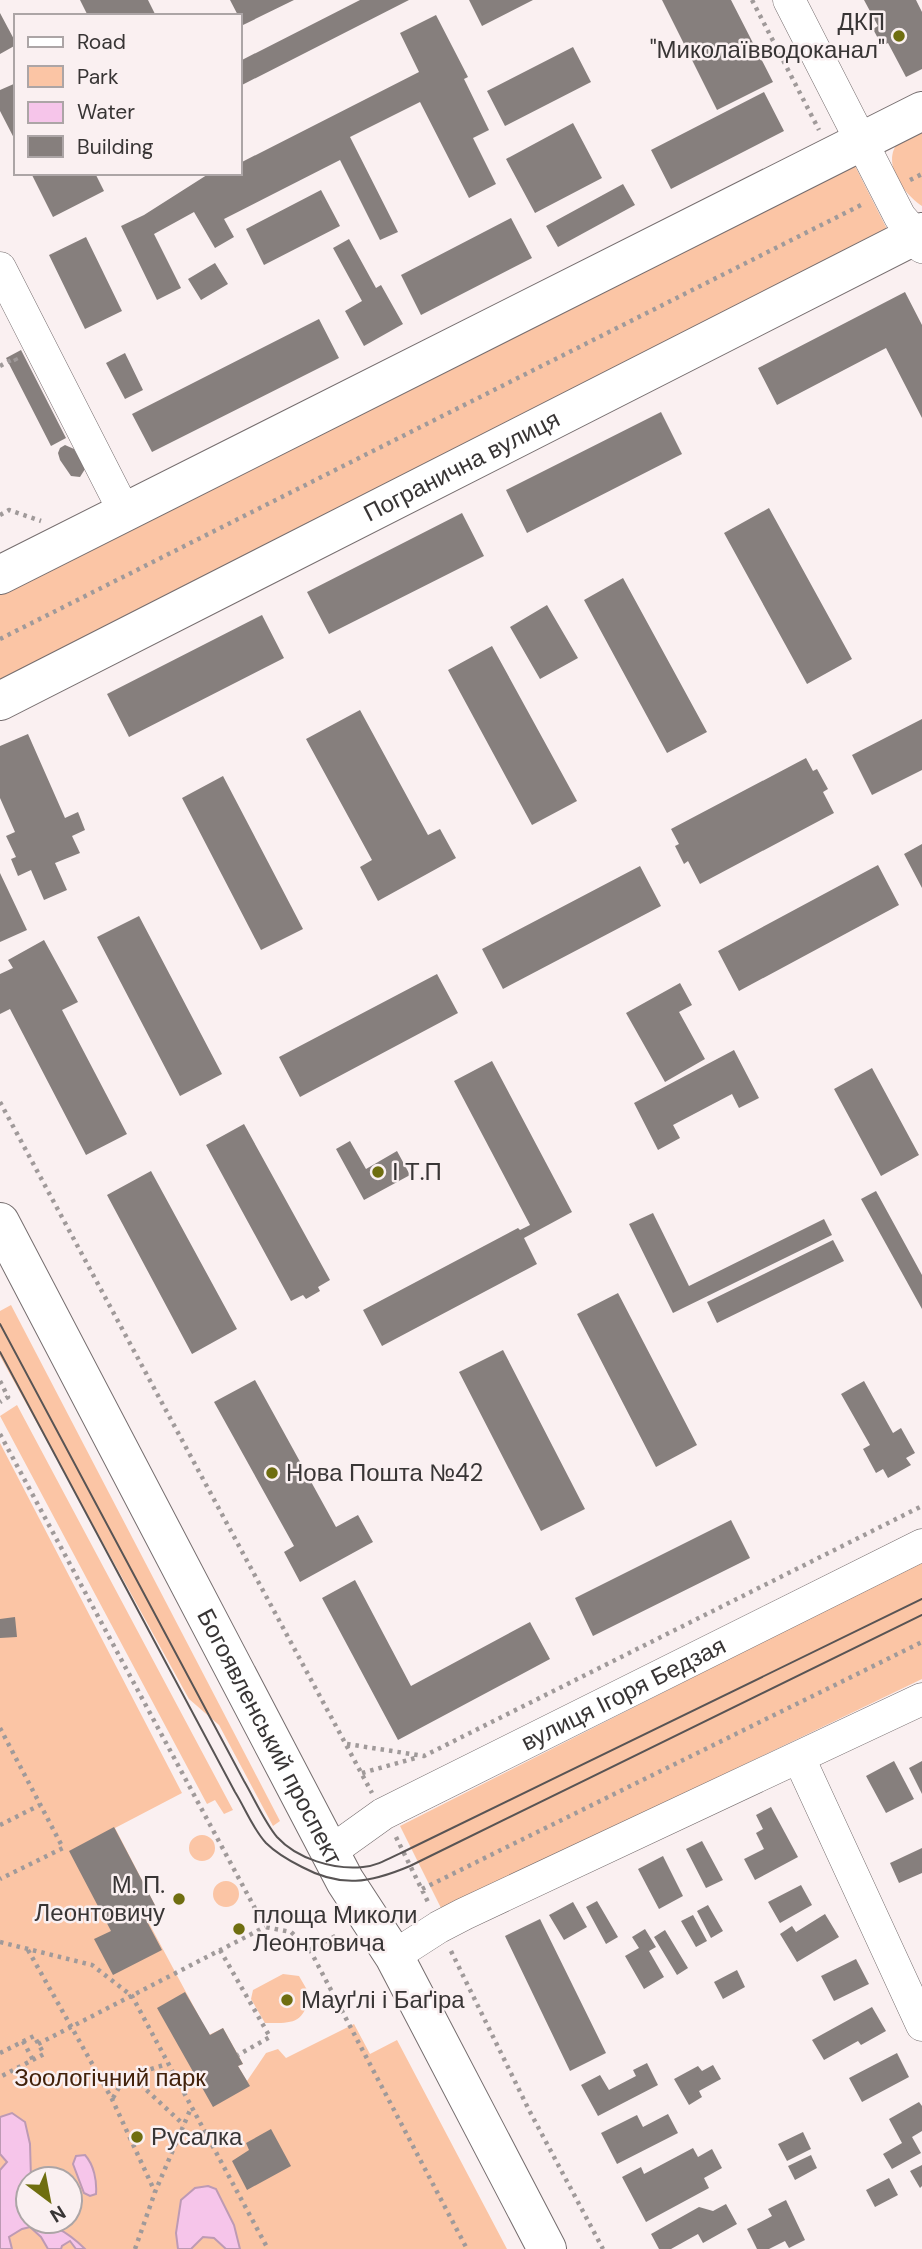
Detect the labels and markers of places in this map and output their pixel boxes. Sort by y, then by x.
place label: ДКП "Миколаївводоканал" [650,6,885,65]
marker: ДКП "Миколаївводоканал" [891,28,907,44]
place label: І Т.П [392,1156,442,1187]
marker: І Т.П [370,1164,386,1180]
place label: Нова Пошта №42 [286,1457,483,1488]
marker: Нова Пошта №42 [264,1465,280,1481]
place label: М. П. Леонтовичу [35,1869,165,1928]
marker: М. П. Леонтовичу [171,1891,187,1907]
place label: площа Миколи Леонтовича [253,1899,418,1958]
marker: площа Миколи Леонтовича [231,1921,247,1937]
place label: Мауґлі і Баґіра [301,1984,465,2015]
marker: Мауґлі і Баґіра [279,1992,295,2008]
place label: Русалка [151,2121,243,2152]
marker: Русалка [129,2129,145,2145]

